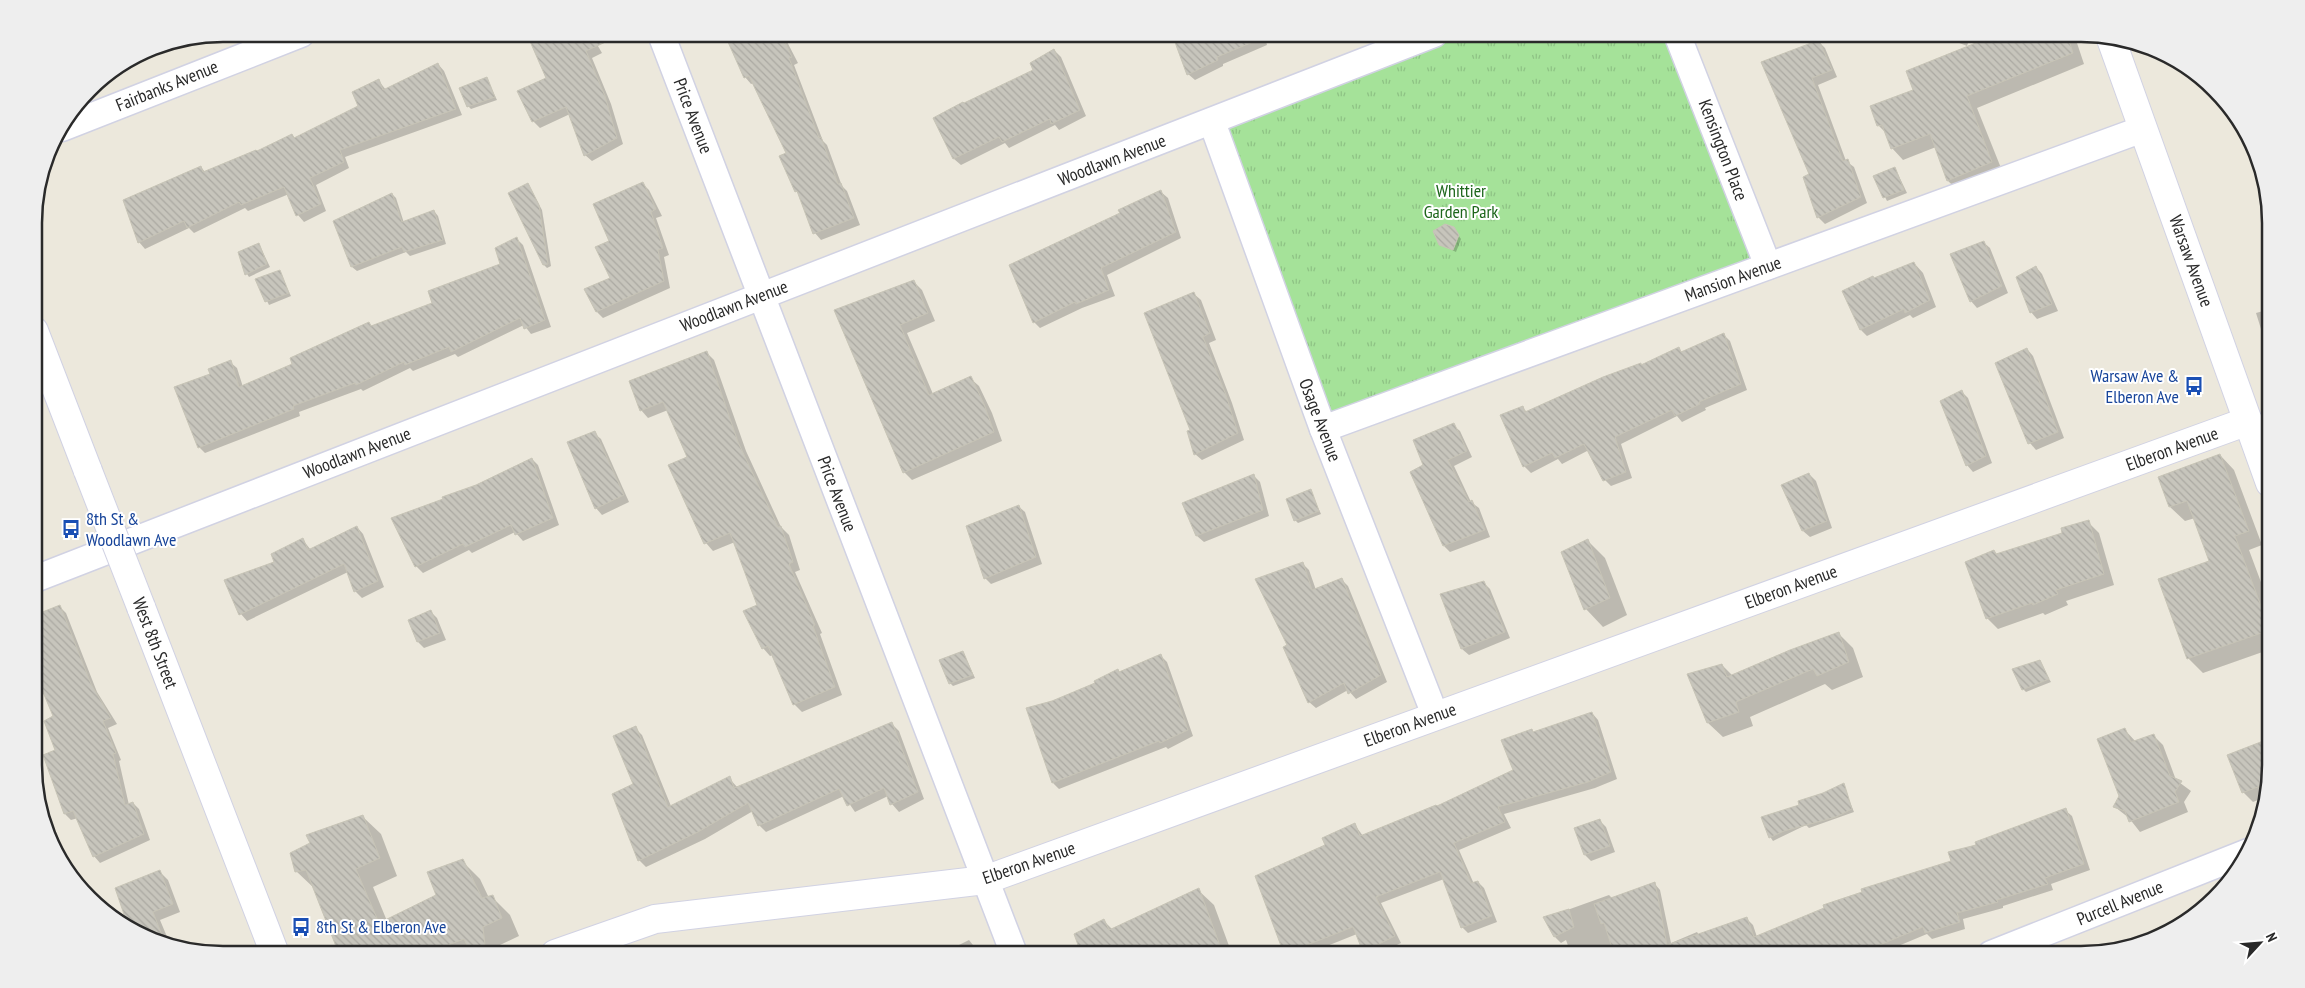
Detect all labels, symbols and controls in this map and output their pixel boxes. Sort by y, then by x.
street label: Fairbanks Avenue [112,55,221,116]
street label: Price Avenue [669,75,718,157]
street label: Kensington Place [1694,96,1753,204]
street label: Woodlawn Avenue [1055,128,1169,191]
park label: Whittier Garden Park [1424,179,1498,223]
street label: Warsaw Avenue [2164,212,2219,310]
street label: Mansion Avenue [1681,250,1784,307]
street label: Woodlawn Avenue [677,274,791,337]
place label: Warsaw Ave & Elberon Ave [2090,364,2179,408]
street label: Osage Avenue [1294,375,1347,465]
bus stop icon: Warsaw Ave & Elberon Ave [2183,375,2205,397]
street label: Woodlawn Avenue [300,421,414,484]
street label: Elberon Avenue [2122,421,2221,476]
street label: Price Avenue [813,453,862,535]
place label: 8th St & Woodlawn Ave [86,507,176,551]
bus stop icon: 8th St & Woodlawn Ave [60,518,82,540]
street label: Elberon Avenue [1741,559,1840,614]
street label: West 8th Street [128,594,183,692]
street label: Elberon Avenue [1360,697,1459,752]
street label: Elberon Avenue [979,836,1078,889]
street label: Purcell Avenue [2073,875,2166,930]
place label: 8th St & Elberon Ave [316,915,446,938]
bus stop icon: 8th St & Elberon Ave [290,916,312,938]
north arrow [2235,918,2285,968]
text: N [2262,930,2281,945]

